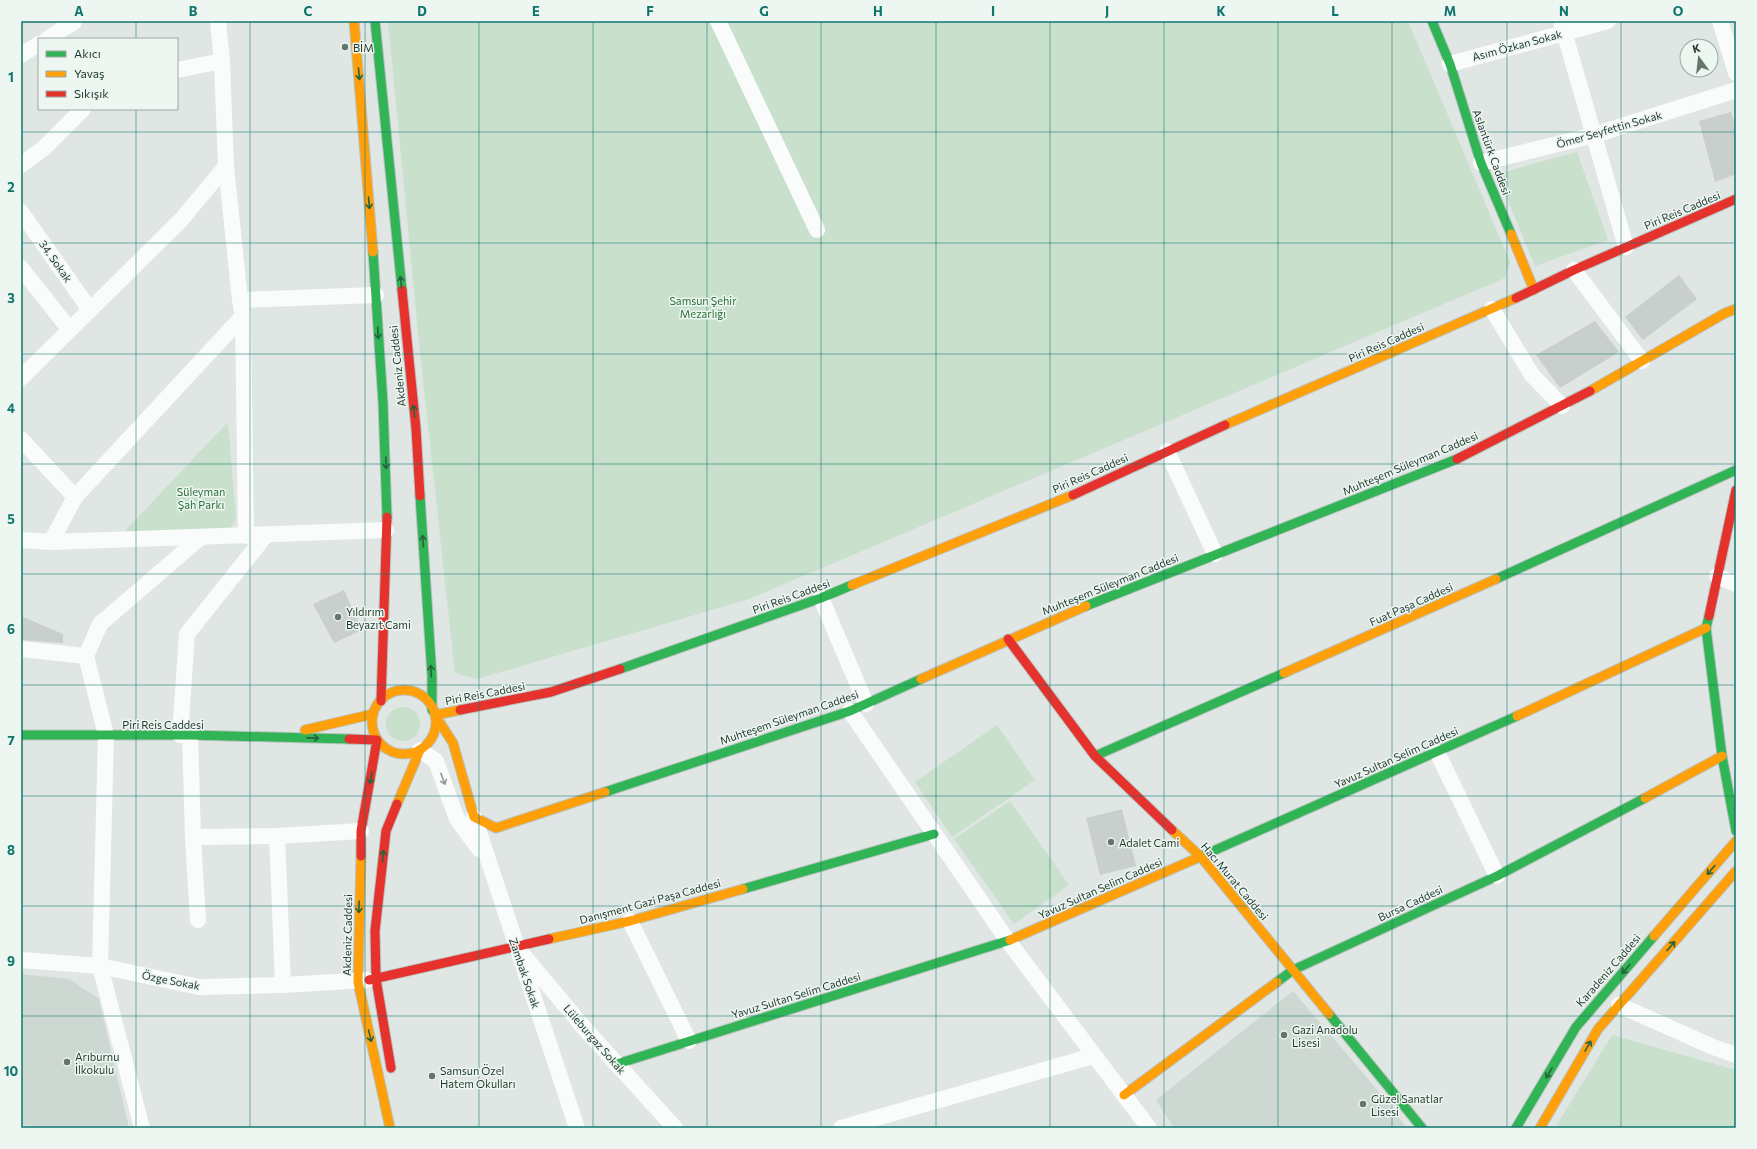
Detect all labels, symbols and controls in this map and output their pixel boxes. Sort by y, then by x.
text: A [74,3,84,19]
text: B [189,3,198,19]
text: C [304,3,313,19]
text: D [417,3,427,19]
text: E [532,3,540,19]
text: F [646,3,654,19]
text: G [759,3,769,19]
text: H [873,3,883,19]
text: I [991,3,995,19]
text: J [1105,3,1109,19]
text: K [1216,3,1226,19]
text: L [1331,3,1339,19]
text: M [1444,3,1456,19]
text: N [1559,3,1569,19]
text: O [1673,3,1684,19]
street label: Asım Özkan Sokak [1470,26,1563,63]
legend [38,38,178,110]
north arrow [1679,38,1719,78]
place label: BİM [353,40,374,54]
text: K [1691,41,1702,55]
marker: BİM [340,42,350,52]
text: Akıcı [74,46,101,60]
text: Yavaş [74,66,105,80]
one-way arrow [355,67,362,80]
text: 1 [8,69,14,85]
text: Sıkışık [74,86,109,100]
street label: Aslantürk Caddesi [1470,107,1514,197]
street label: Ömer Seyfettin Sokak [1554,107,1663,150]
text: 2 [7,179,15,195]
street label: Piri Reis Caddesi [1642,188,1722,232]
one-way arrow [365,196,372,209]
street label: 34. Sokak [37,238,75,284]
one-way arrow [397,276,405,289]
text: 3 [7,290,15,306]
park label: Samsun Şehir Mezarlığı [669,294,737,320]
street label: Piri Reis Caddesi [1346,319,1426,364]
street label: Akdeniz Caddesi [386,324,408,407]
one-way arrow [375,326,382,339]
text: 4 [7,400,15,416]
one-way arrow [410,405,417,418]
street label: Muhteşem Süleyman Caddesi [1340,428,1480,497]
street label: Piri Reis Caddesi [1050,450,1130,495]
one-way arrow [382,456,390,469]
park label: Süleyman Şah Parkı [177,485,225,511]
text: 5 [7,511,15,527]
one-way arrow [419,535,426,548]
street label: Muhteşem Süleyman Caddesi [1040,551,1180,617]
street label: Piri Reis Caddesi [751,576,832,616]
street label: Fuat Paşa Caddesi [1367,580,1455,628]
place label: Yıldırım Beyazıt Cami [346,605,411,631]
marker: Yıldırım Beyazıt Cami [333,612,343,622]
text: 6 [7,621,15,637]
one-way arrow [428,665,435,678]
street label: Piri Reis Caddesi [444,679,526,707]
street label: Muhteşem Süleyman Caddesi [718,687,860,747]
street label: Piri Reis Caddesi [122,718,204,731]
street label: Yavuz Sultan Selim Caddesi [1332,724,1460,790]
text: 7 [7,732,15,748]
one-way arrow [306,735,319,742]
one-way arrow [366,771,374,784]
one-way arrow [439,773,447,785]
place label: Adalet Cami [1119,836,1179,849]
marker: Adalet Cami [1106,837,1116,847]
street label: Hacı Murat Caddesi [1199,840,1271,923]
text: 8 [7,842,15,858]
one-way arrow [379,850,387,863]
street label: Yavuz Sultan Selim Caddesi [1036,855,1164,921]
one-way arrow [1706,865,1715,875]
street label: Danışment Gazi Paşa Caddesi [578,876,722,926]
street label: Bursa Caddesi [1376,882,1445,924]
street label: Akdeniz Caddesi [340,894,354,976]
one-way arrow [355,900,363,913]
street label: Karadeniz Caddesi [1573,931,1643,1009]
street label: Zambak Sokak [507,936,543,1010]
one-way arrow [1666,941,1675,951]
text: 9 [7,953,15,969]
one-way arrow [1621,963,1630,974]
street label: Özge Sokak [141,967,201,992]
street label: Yavuz Sultan Selim Caddesi [730,969,862,1021]
street label: Lüleburgaz Sokak [561,1002,629,1076]
place label: Gazi Anadolu Lisesi [1292,1023,1358,1049]
one-way arrow [366,1029,374,1042]
marker: Gazi Anadolu Lisesi [1279,1030,1289,1040]
one-way arrow [1584,1040,1592,1052]
place label: Arıburnu İlkokulu [75,1050,119,1076]
marker: Arıburnu İlkokulu [62,1057,72,1067]
text: 10 [4,1063,19,1079]
place label: Samsun Özel Hatem Okulları [440,1063,516,1090]
one-way arrow [1544,1067,1552,1079]
marker: Samsun Özel Hatem Okulları [427,1071,437,1081]
place label: Güzel Sanatlar Lisesi [1371,1092,1444,1118]
marker: Güzel Sanatlar Lisesi [1358,1099,1368,1109]

